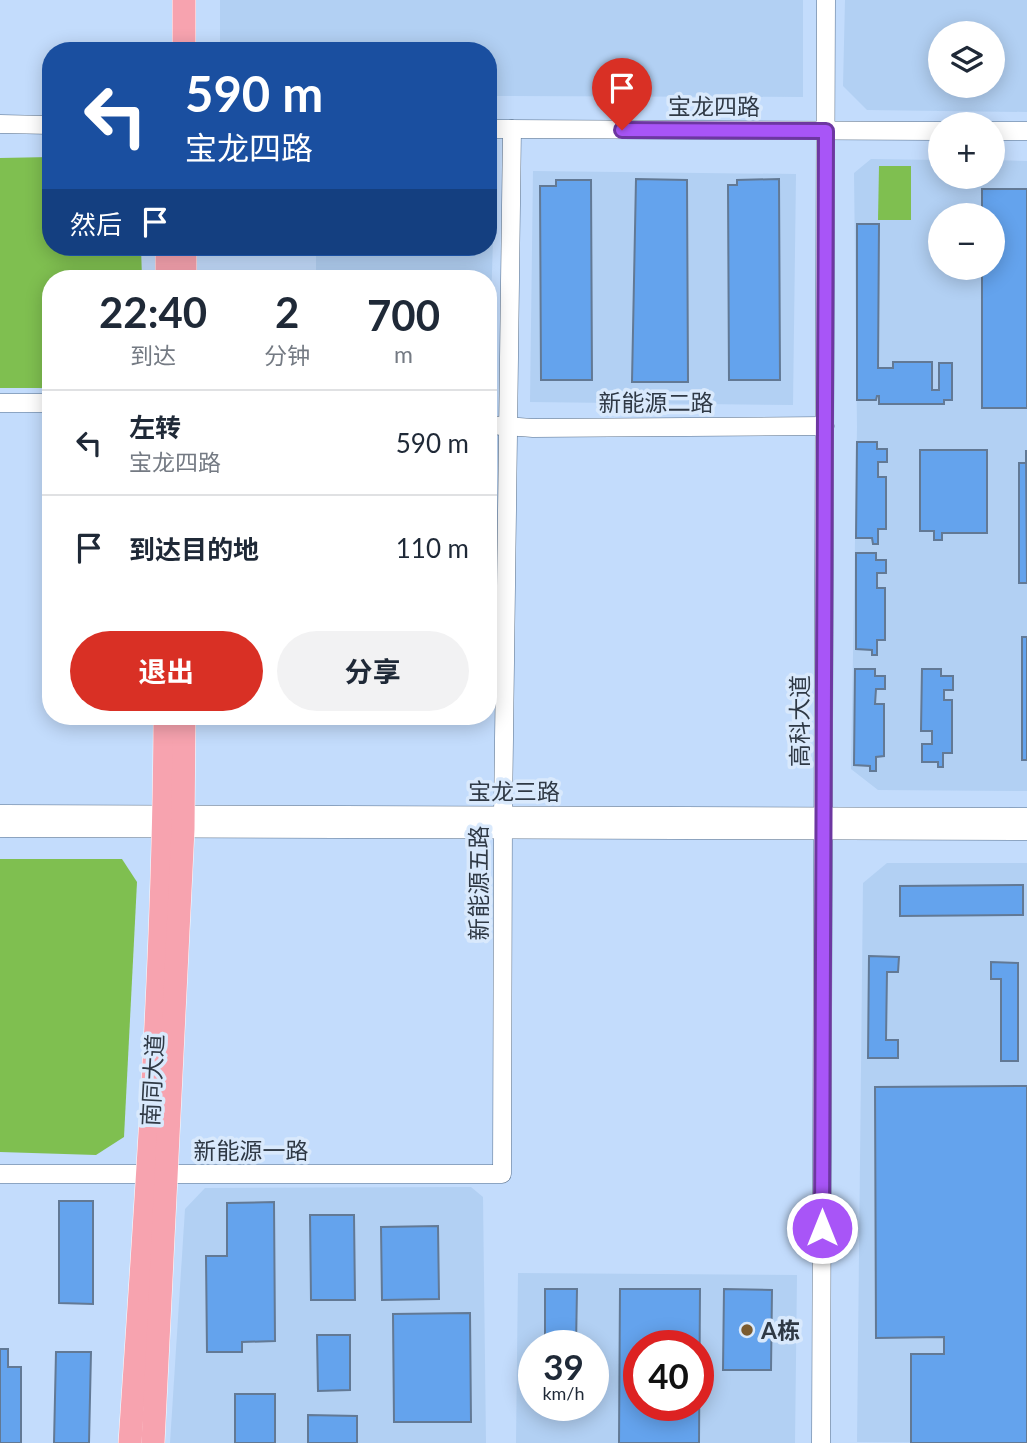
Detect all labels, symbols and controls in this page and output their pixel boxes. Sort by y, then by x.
map controls [928,21,1005,280]
button: layers [928,21,1005,98]
pin [592,58,652,130]
text: 590 m [185,64,323,122]
icon: arrive [603,69,641,107]
icon: left [70,70,161,161]
street label: 宝龙四路 [668,92,760,120]
button: + [928,112,1005,189]
text: 宝龙四路 [185,128,313,167]
icon: arrive [136,203,174,241]
button: − [928,203,1005,280]
text: 然后 [70,208,122,240]
text: 22:40 [99,287,207,337]
text: 2 [275,287,299,337]
text: 700 [367,290,440,340]
text: m [394,340,413,368]
text: 到达 [130,341,176,369]
text: 分钟 [264,341,310,369]
street label: 新能源二路 [599,388,714,416]
text: 左转 [129,411,181,443]
icon: left [70,424,108,462]
text: 590 m [396,427,469,459]
text: 宝龙四路 [129,448,221,476]
icon: arrive [70,529,108,567]
text: 110 m [396,532,469,564]
text: 到达目的地 [129,533,259,565]
button: 退出 [70,631,263,711]
button: 分享 [277,631,469,711]
street label: 高科大道 [785,675,813,767]
street label: 宝龙三路 [468,777,560,805]
street label: 新能源五路 [464,826,492,941]
street label: 南同大道 [136,1033,168,1127]
street label: 新能源一路 [194,1136,309,1164]
position arrow [785,1191,859,1265]
place label: A栋 [760,1316,800,1344]
marker: A栋 [739,1322,755,1338]
speed limit sign: 40 [623,1330,714,1421]
text: 39 [543,1345,584,1387]
text: km/h [542,1382,585,1404]

